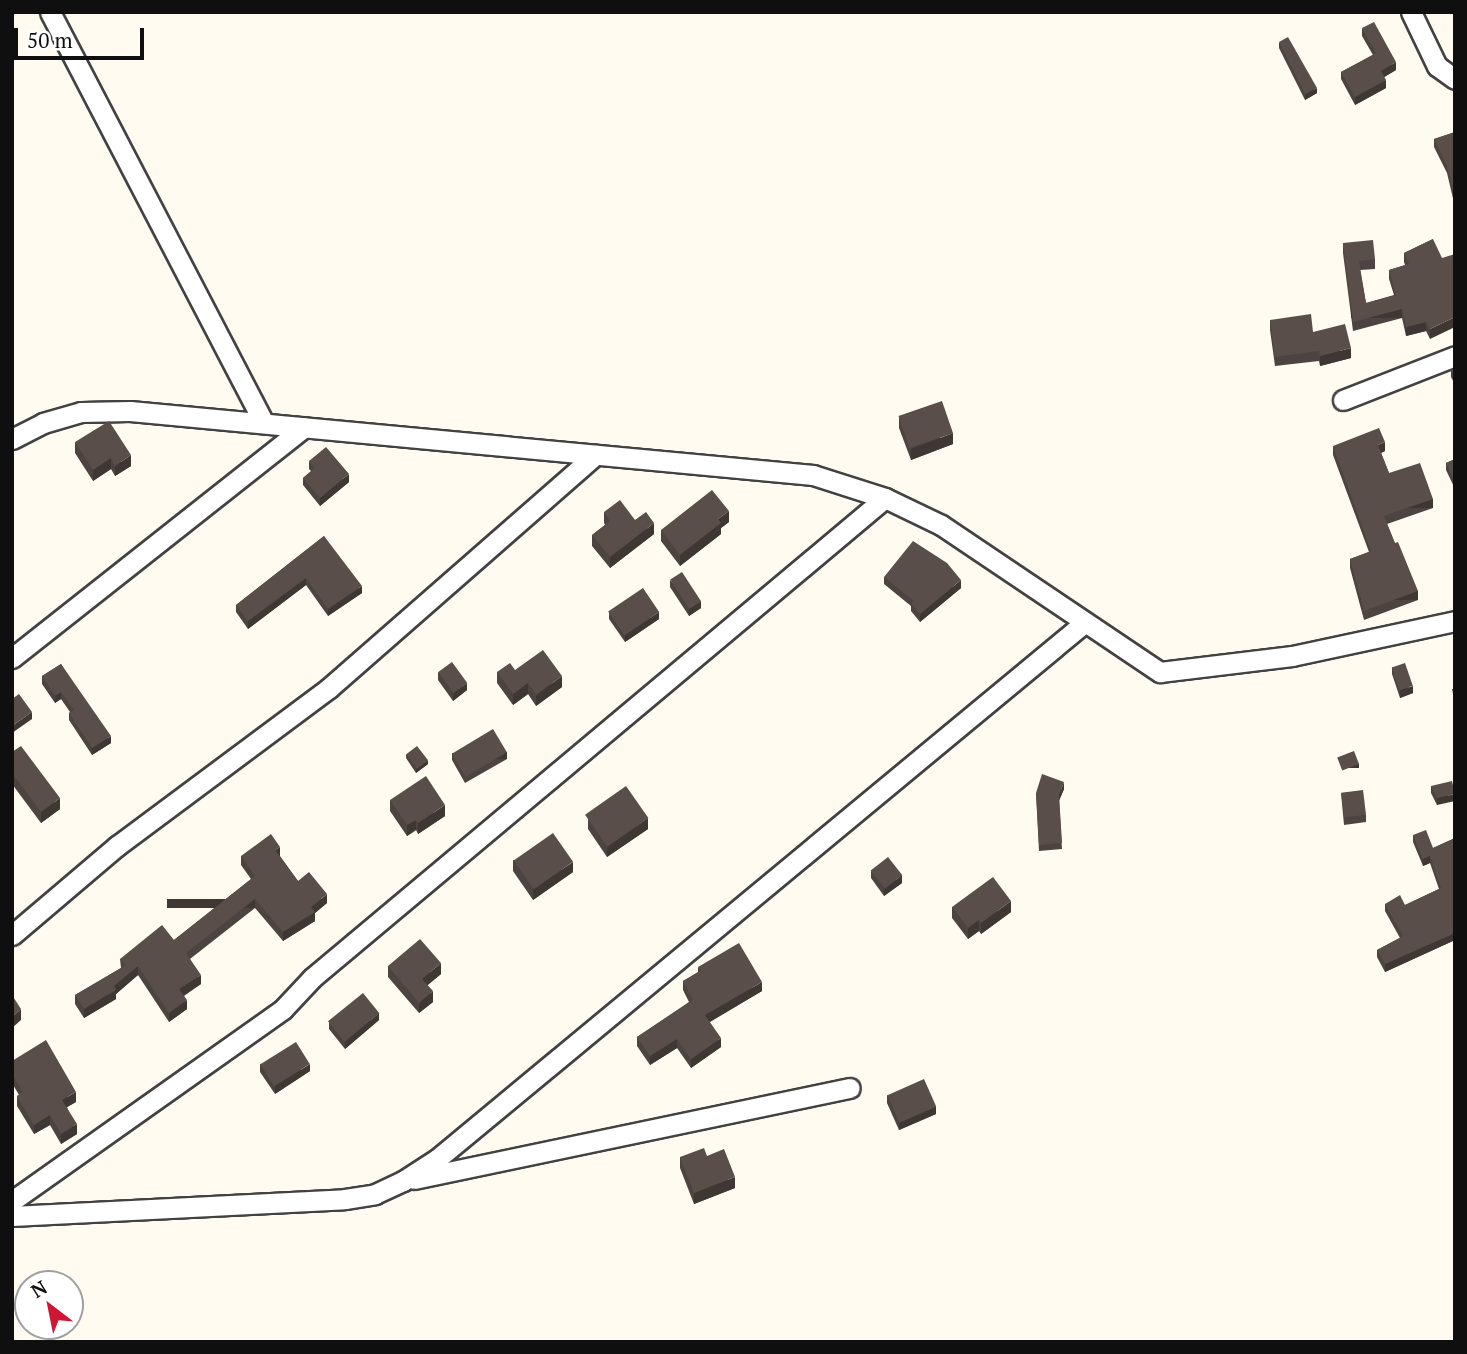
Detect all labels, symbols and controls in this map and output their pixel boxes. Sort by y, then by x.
scale bar [18,14,147,58]
text: 50 m [27,26,73,54]
north arrow [14,1270,84,1340]
text: N [26,1274,51,1303]

